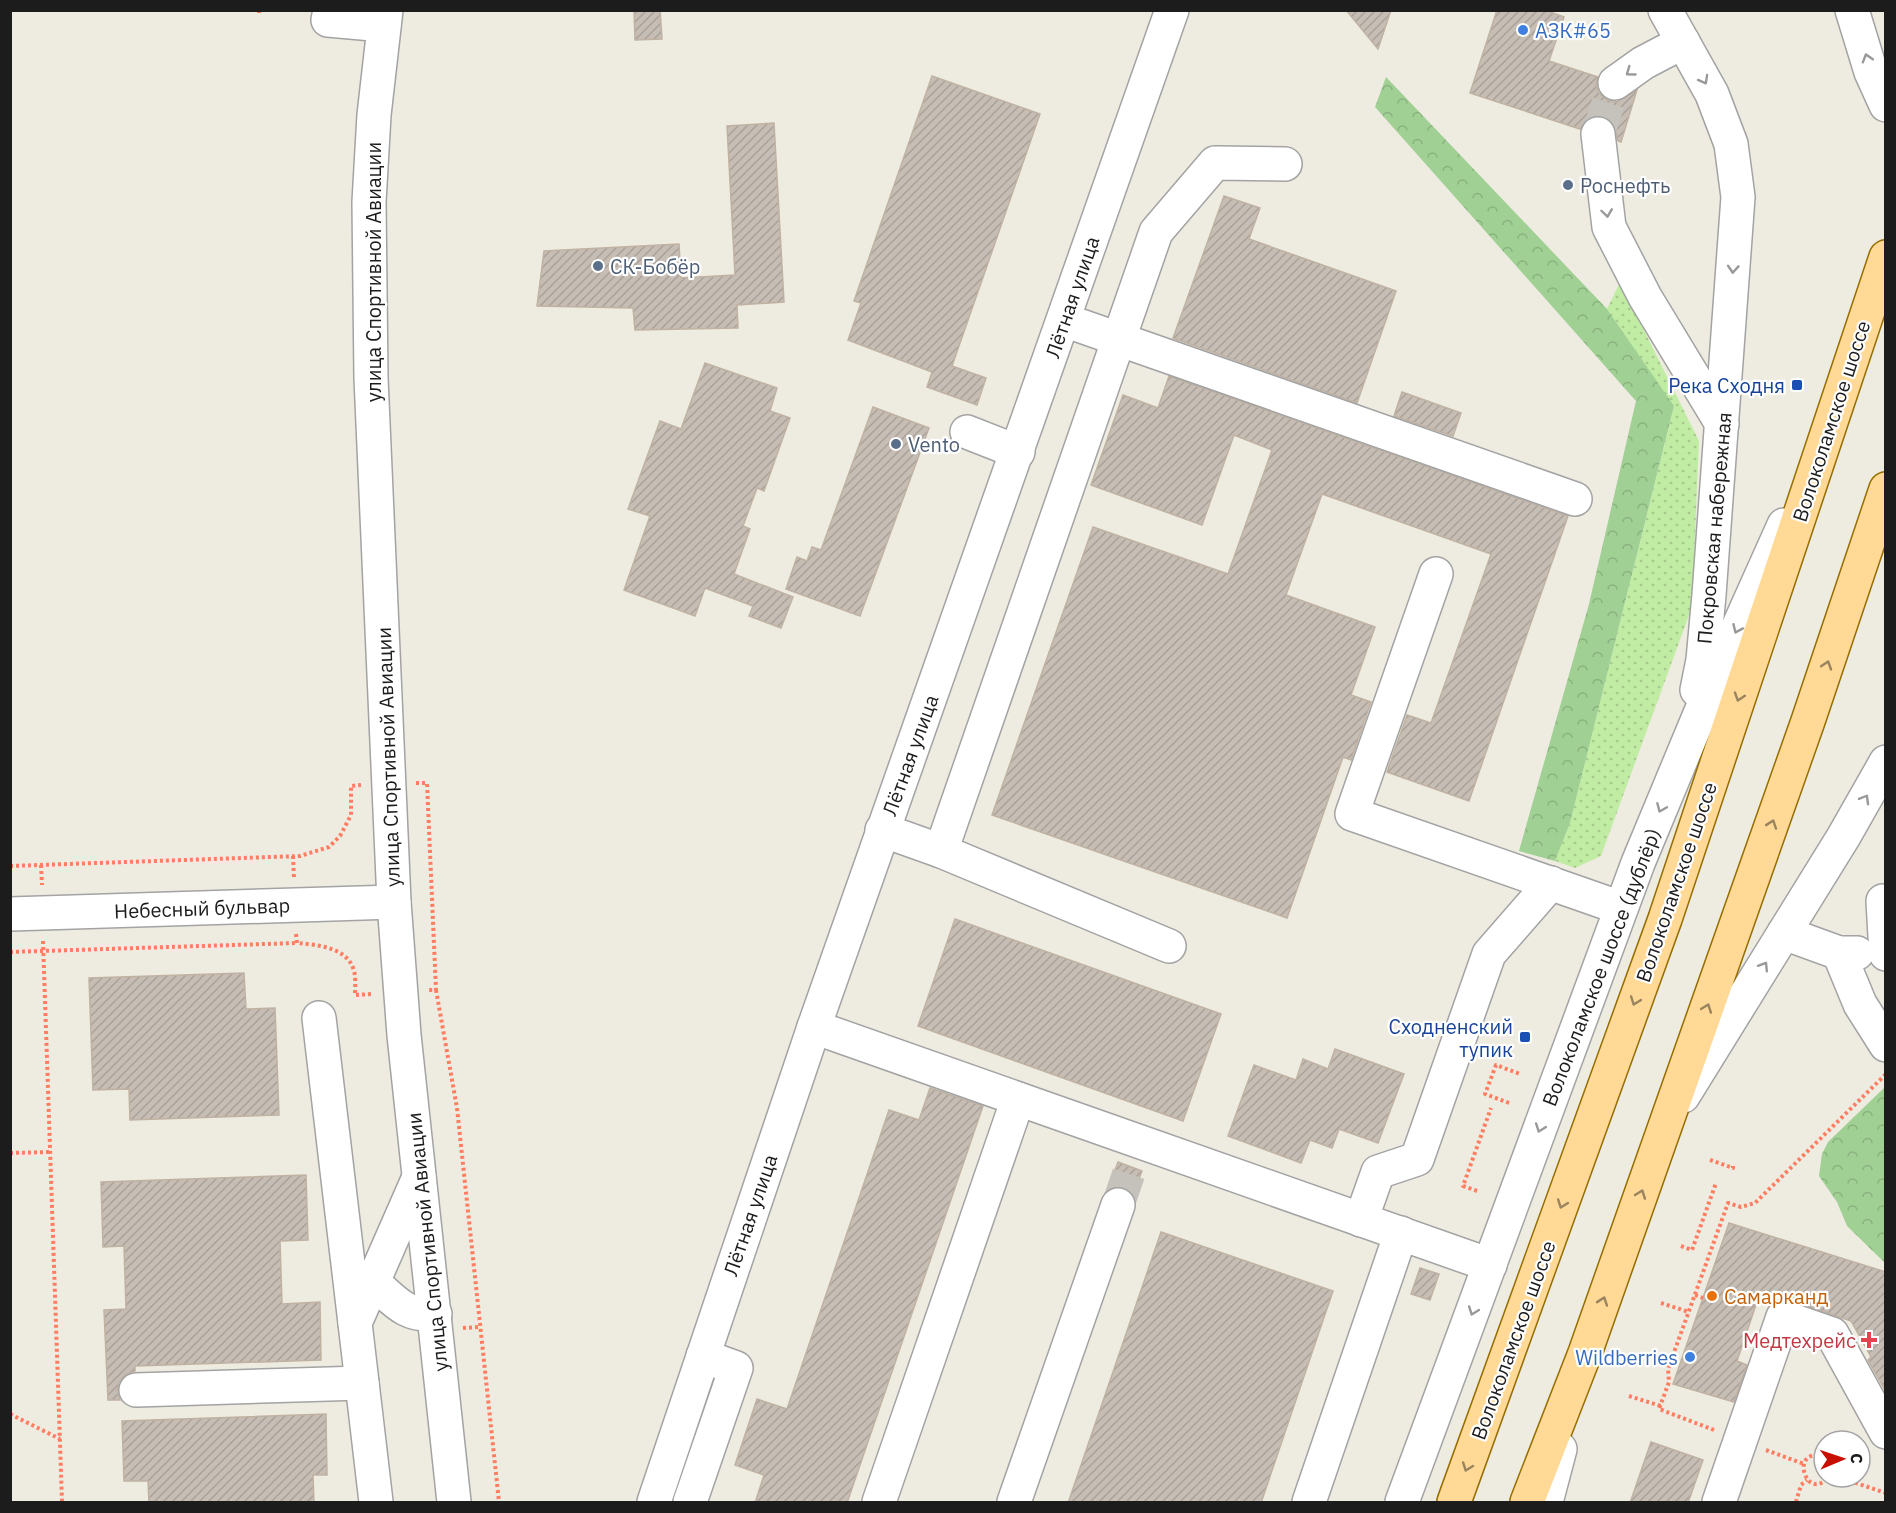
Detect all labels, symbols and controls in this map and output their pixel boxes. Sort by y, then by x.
place label: АЗК#65 [1535,17,1611,44]
marker: АЗК#65 [1516,23,1530,37]
one-way arrow [1862,53,1874,64]
one-way arrow [1626,64,1637,75]
one-way arrow [1697,74,1708,84]
street label: улица Спортивной Авиации [360,142,387,402]
place label: Роснефть [1580,172,1670,199]
marker: Роснефть [1561,178,1575,192]
one-way arrow [1600,209,1612,218]
street label: Лётная улица [1039,232,1106,361]
place label: СК-Бобёр [610,253,700,280]
marker: СК-Бобёр [591,259,605,273]
one-way arrow [1727,264,1740,273]
street label: Волоколамское шоссе [1786,317,1876,525]
place label: Река Сходня [1668,372,1785,399]
marker: Река Сходня [1790,378,1804,392]
street label: Покровская набережная [1690,411,1738,645]
place label: Vento [908,431,960,458]
marker: Vento [889,437,903,451]
one-way arrow [1732,622,1744,633]
street label: улица Спортивной Авиации [370,626,406,888]
one-way arrow [1819,660,1832,671]
street label: Лётная улица [876,690,945,819]
one-way arrow [1733,691,1746,702]
street label: Волоколамское шоссе [1629,778,1723,986]
one-way arrow [1857,795,1869,805]
one-way arrow [1656,802,1668,813]
one-way arrow [1764,819,1777,830]
street label: Волоколамское шоссе (дублёр) [1535,824,1667,1110]
street label: Небесный бульвар [114,891,290,925]
one-way arrow [1756,962,1768,972]
one-way arrow [1630,995,1643,1006]
one-way arrow [1700,1003,1713,1014]
place label: Сходненский тупик [1389,1013,1513,1063]
marker: Сходненский тупик [1518,1030,1532,1044]
street label: улица Спортивной Авиации [400,1111,454,1373]
one-way arrow [1535,1122,1547,1133]
street label: Лётная улица [717,1150,784,1279]
one-way arrow [1634,1189,1647,1200]
one-way arrow [1557,1198,1569,1209]
street label: Волоколамское шоссе [1464,1237,1562,1443]
place label: Самарканд [1724,1283,1829,1310]
marker: Самарканд [1705,1289,1719,1303]
one-way arrow [1596,1296,1609,1307]
one-way arrow [1467,1305,1480,1316]
place label: Медтехрейс [1743,1327,1856,1354]
marker: Медтехрейс [1860,1331,1878,1349]
place label: Wildberries [1575,1344,1678,1371]
marker: Wildberries [1683,1350,1697,1364]
north arrow [1812,1429,1872,1489]
text: С [1847,1453,1867,1464]
one-way arrow [1462,1461,1475,1472]

